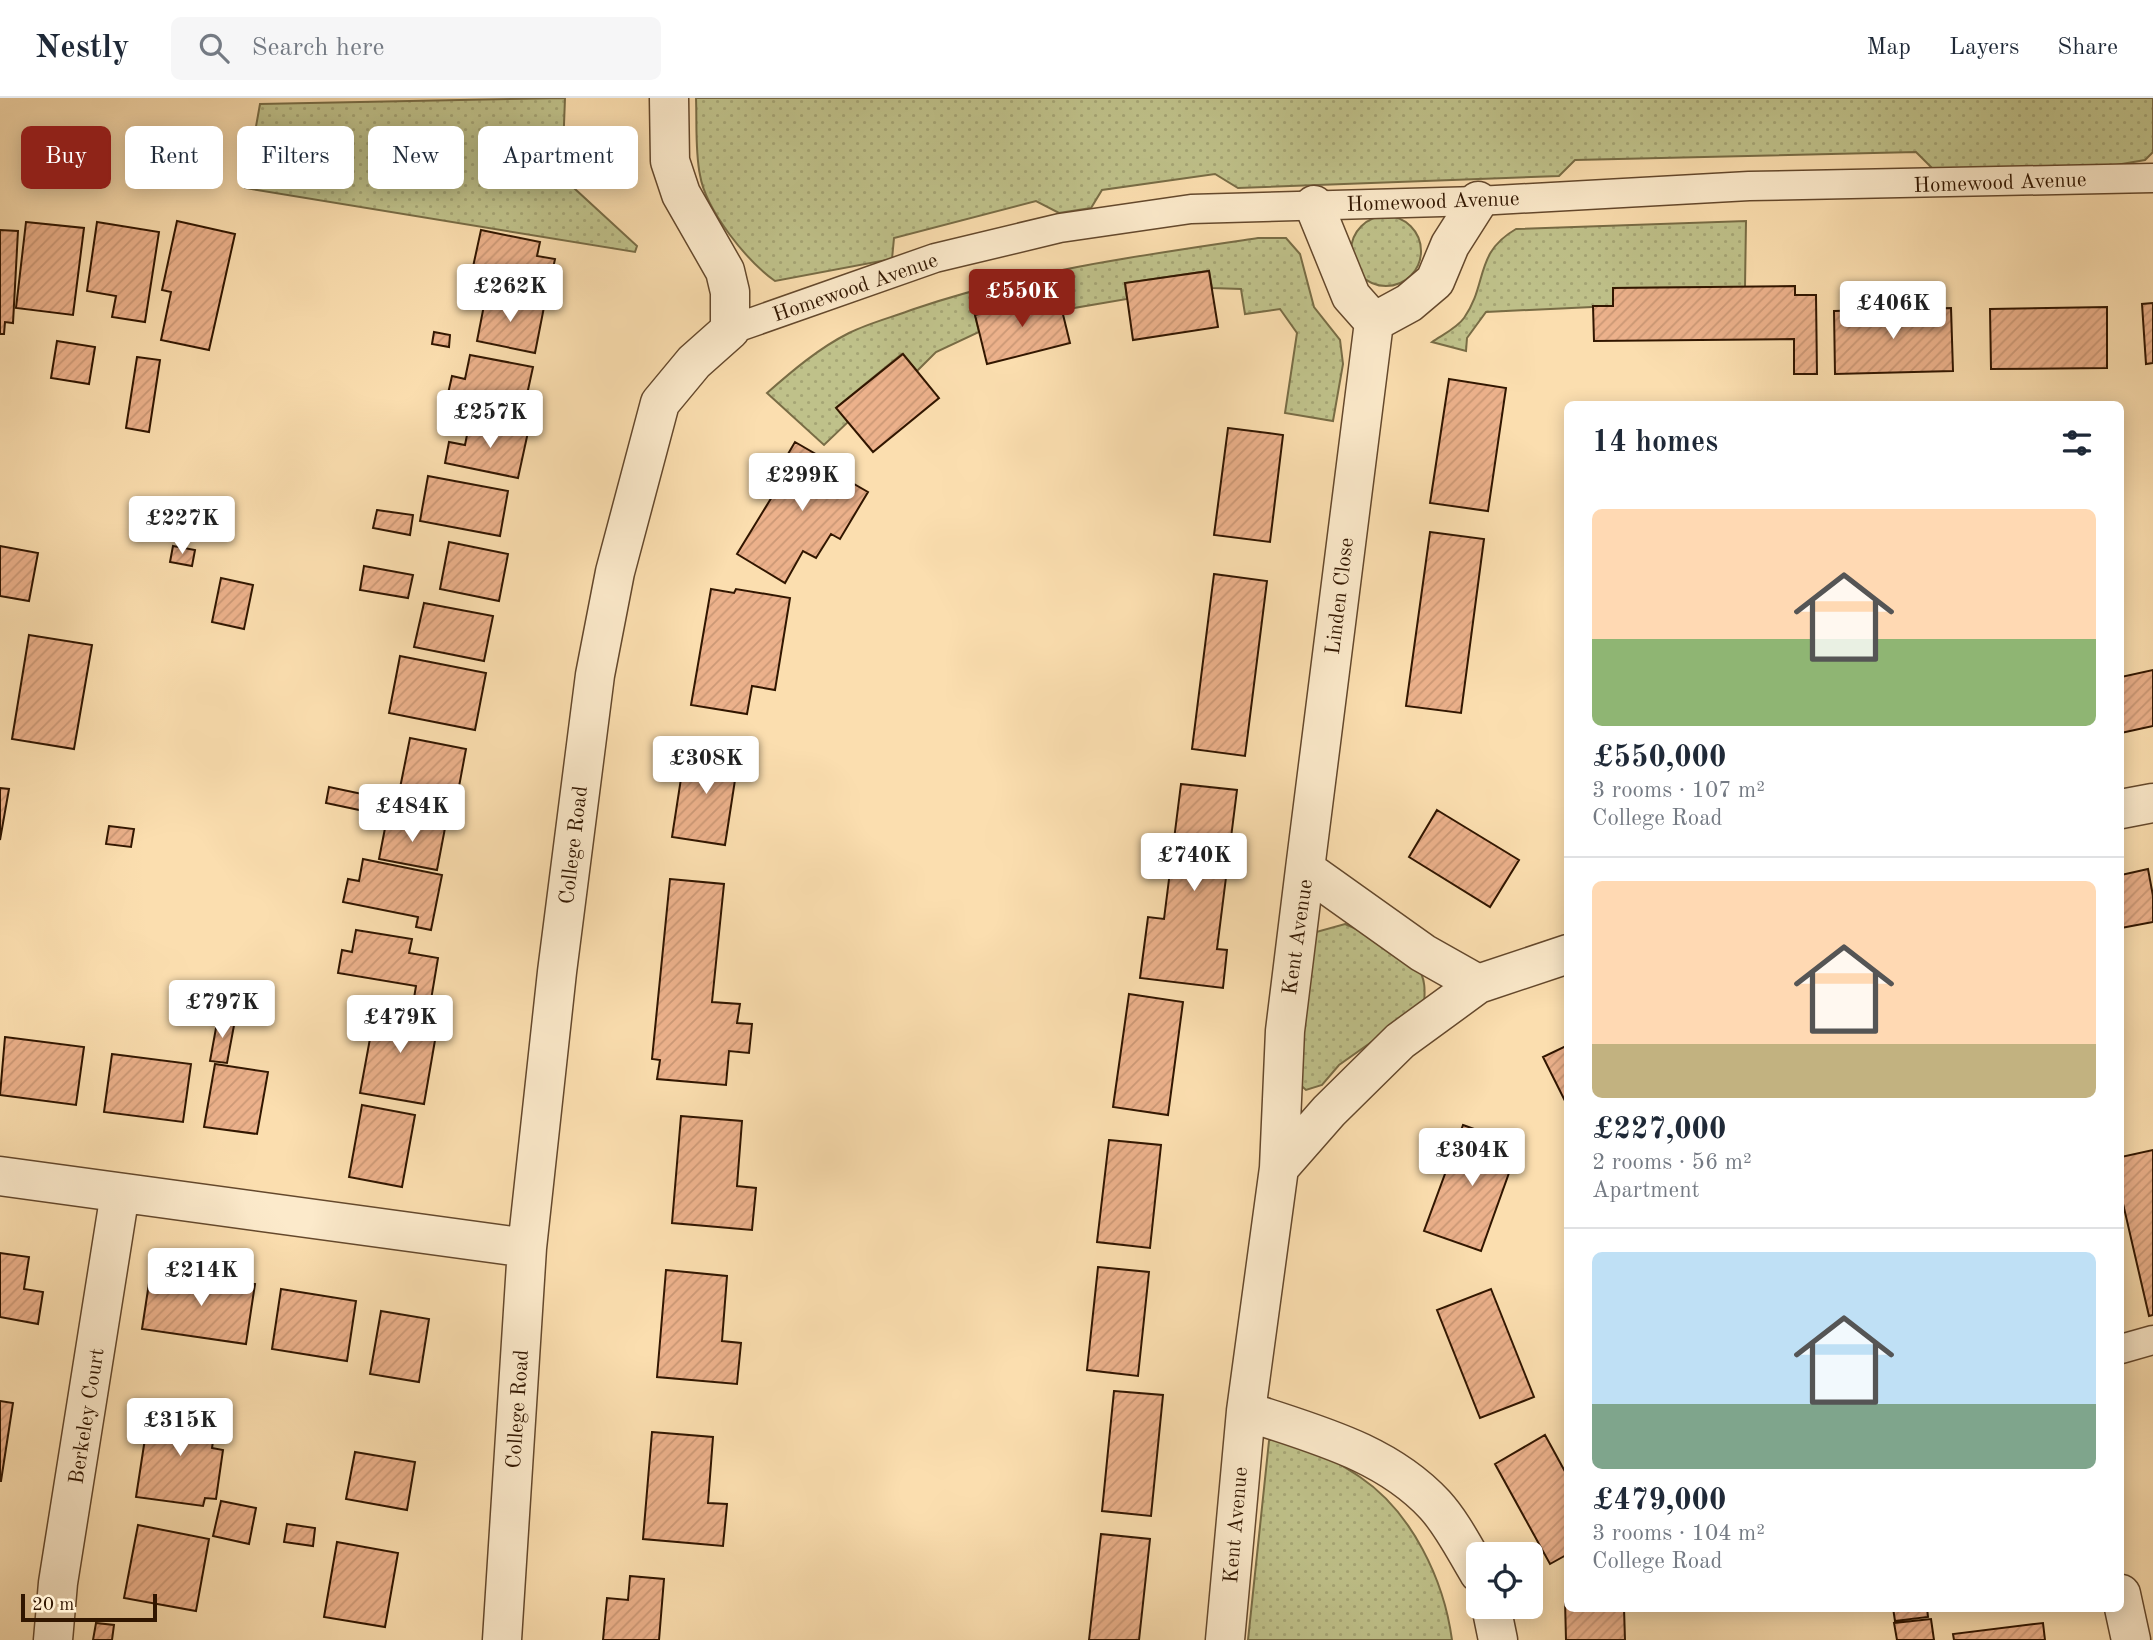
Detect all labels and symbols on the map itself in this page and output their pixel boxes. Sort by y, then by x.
street label: Homewood Avenue [1913,170,2087,197]
street label: Homewood Avenue [1346,189,1520,216]
street label: Homewood Avenue [770,250,941,327]
pin: £262K [461,264,559,324]
pin: £550K [973,270,1071,329]
pin: £406K [1844,282,1942,341]
pin: £257K [441,390,539,450]
pin: £299K [753,454,851,513]
pin: £227K [133,496,231,556]
street label: Linden Close [1323,536,1358,656]
pin: £308K [657,736,755,796]
pin: £484K [363,784,461,844]
street label: College Road [557,785,592,906]
pin: £740K [1145,834,1243,893]
street label: Kent Avenue [1280,878,1317,997]
pin: £797K [173,981,271,1040]
pin: £479K [351,996,449,1055]
pin: £304K [1423,1128,1521,1188]
pin: £214K [152,1248,250,1308]
street label: Berkeley Court [66,1347,109,1486]
street label: College Road [504,1349,533,1469]
pin: £315K [131,1398,229,1458]
street label: Kent Avenue [1221,1466,1252,1584]
scale bar [21,1591,158,1623]

